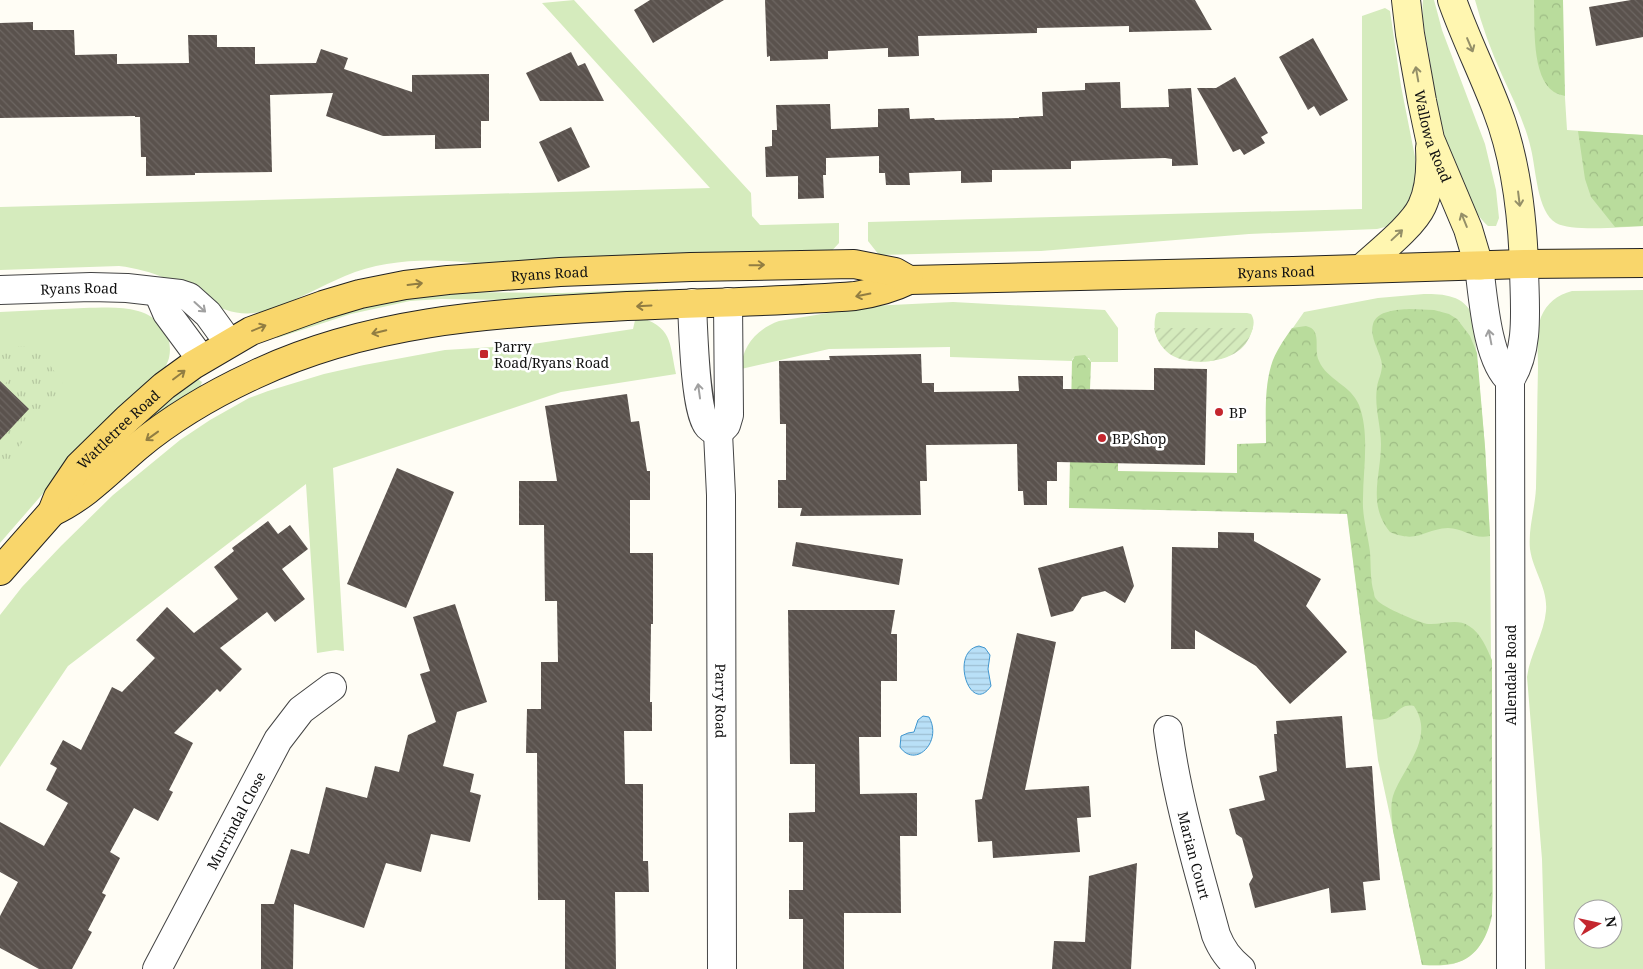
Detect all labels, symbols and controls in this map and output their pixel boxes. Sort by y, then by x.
one-way arrow [1465,37,1475,52]
one-way arrow [1411,67,1421,83]
street label: Wallowa Road [1411,88,1457,185]
one-way arrow [1514,191,1524,207]
one-way arrow [1459,213,1468,228]
one-way arrow [1391,229,1404,241]
street label: Ryans Road [510,261,589,285]
one-way arrow [749,261,765,270]
street label: Ryans Road [1237,261,1315,282]
street label: Ryans Road [40,277,118,298]
one-way arrow [407,279,423,289]
one-way arrow [855,290,871,300]
one-way arrow [193,301,206,312]
one-way arrow [636,301,652,310]
one-way arrow [251,323,266,332]
one-way arrow [371,328,387,337]
one-way arrow [1485,330,1494,346]
place label: Parry Road/Ryans Road [494,337,610,372]
marker: Parry Road/Ryans Road [478,348,490,360]
one-way arrow [172,370,186,380]
one-way arrow [694,383,704,399]
street label: Wattletree Road [72,385,164,473]
place label: BP [1229,403,1247,422]
marker: BP [1213,406,1225,418]
place label: BP Shop [1112,429,1166,448]
one-way arrow [145,431,159,441]
marker: BP Shop [1096,432,1108,444]
street label: Allendale Road [1501,624,1520,725]
street label: Parry Road [712,663,731,739]
street label: Murrindal Close [202,768,269,873]
street label: Marian Court [1174,809,1215,901]
north arrow [1573,899,1623,949]
text: N [1601,915,1622,929]

